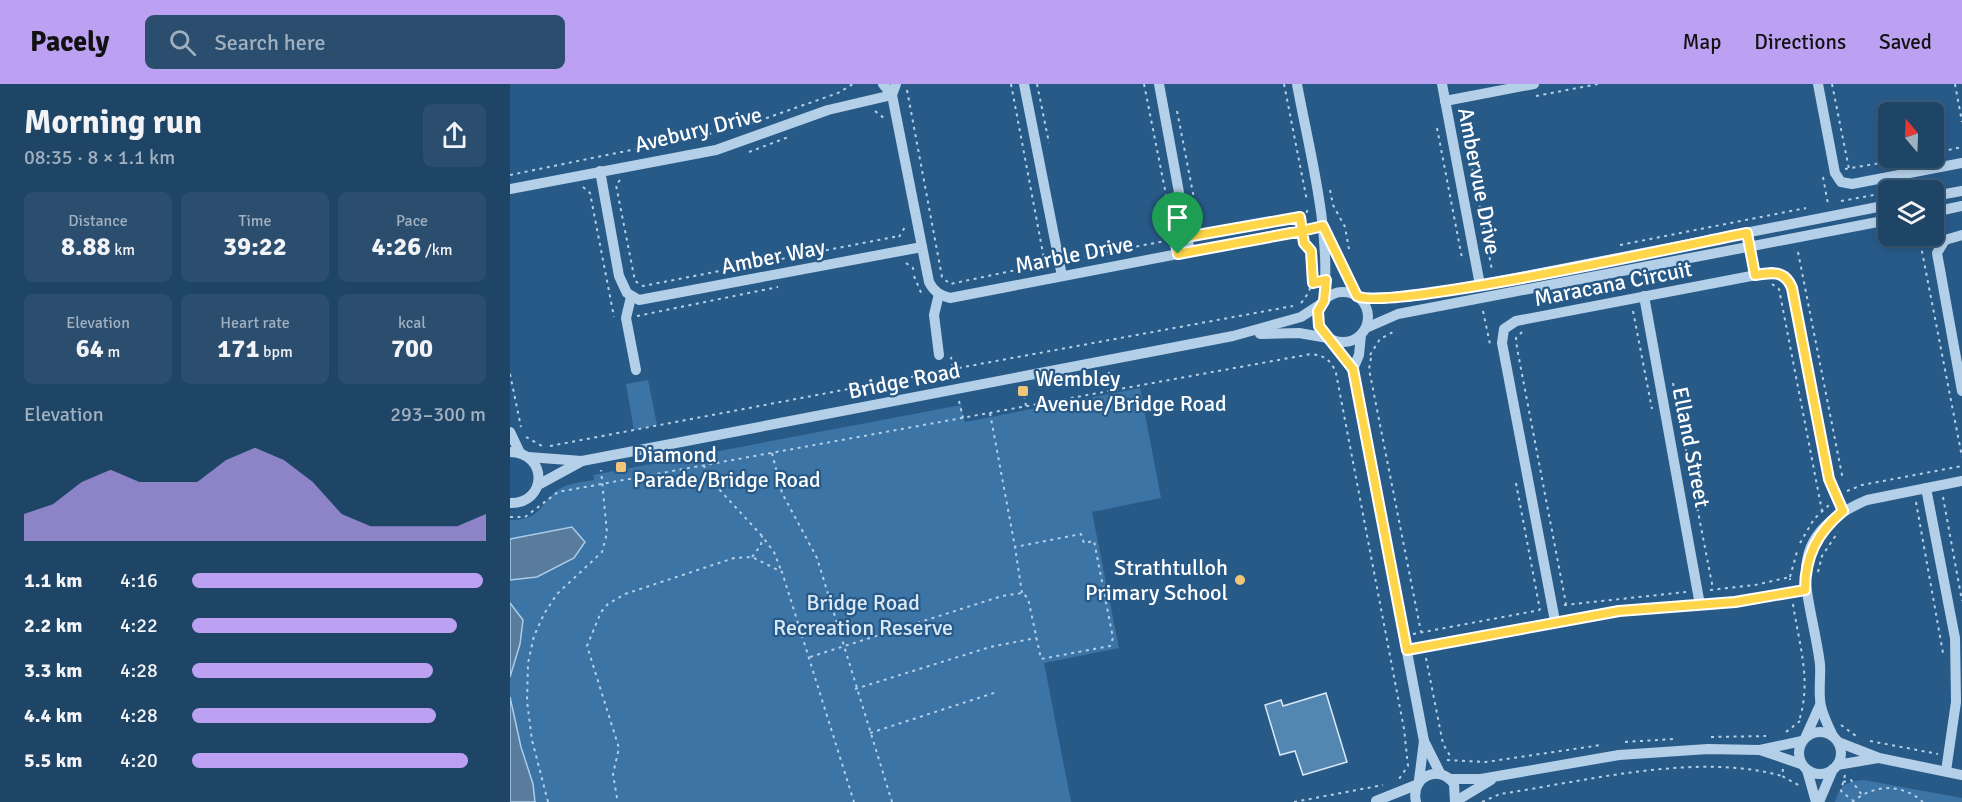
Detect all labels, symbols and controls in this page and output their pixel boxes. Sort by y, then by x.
search box [145,15,565,69]
text: Pacely [30,25,109,59]
icon: search [166,26,199,59]
text: Search here [214,29,325,56]
text: Map [1683,29,1721,55]
text: Directions [1754,29,1846,55]
text: Saved [1879,29,1932,55]
street label: Avebury Drive [632,101,765,158]
text: Morning run [24,102,202,143]
north arrow [1878,102,1944,168]
map controls [1878,102,1944,246]
button: share [423,104,486,167]
street label: Ambervue Drive [1452,105,1507,257]
text: 08:35 · 8 × 1.1 km [24,145,175,170]
button: layers [1878,180,1944,246]
pin [1152,192,1203,254]
icon: arrive [1161,201,1194,234]
text: Distance [68,211,128,231]
text: Time [239,211,271,231]
text: Pace [396,211,428,231]
street label: Marble Drive [1013,230,1136,279]
text: 8.88 [61,231,111,263]
text: 39:22 [223,231,287,263]
text: 4:26 [372,231,421,263]
street label: Amber Way [719,233,828,280]
text: km [111,240,135,260]
text: /km [421,240,452,260]
street label: Maracana Circuit [1532,255,1695,312]
text: Elevation [66,313,130,333]
text: Heart rate [220,313,290,333]
text: kcal [398,313,426,333]
text: 64 [76,333,104,365]
text: 171 [217,333,259,365]
text: 700 [391,333,433,365]
text: m [104,342,120,362]
text: bpm [259,342,293,362]
street label: Bridge Road [846,356,962,405]
place label: Wembley Avenue/Bridge Road [1035,365,1227,417]
marker: Wembley Avenue/Bridge Road [1016,384,1030,398]
street label: Elland Street [1667,385,1716,510]
text: Elevation [24,402,104,427]
text: 293–300 m [390,402,486,427]
place label: Diamond Parade/Bridge Road [633,441,821,493]
marker: Diamond Parade/Bridge Road [614,460,628,474]
place label: Strathtulloh Primary School [1085,554,1228,606]
text: 1.1 km [24,568,82,593]
text: 4:16 [120,568,158,593]
marker: Strathtulloh Primary School [1233,573,1247,587]
park label: Bridge Road Recreation Reserve [773,589,953,641]
text: 2.2 km [24,613,82,638]
text: 4:22 [120,613,158,638]
text: 3.3 km [24,658,82,683]
text: 4:28 [120,658,158,683]
text: 4.4 km [24,703,82,728]
text: 4:28 [120,703,158,728]
text: 5.5 km [24,748,82,773]
text: 4:20 [120,748,158,773]

